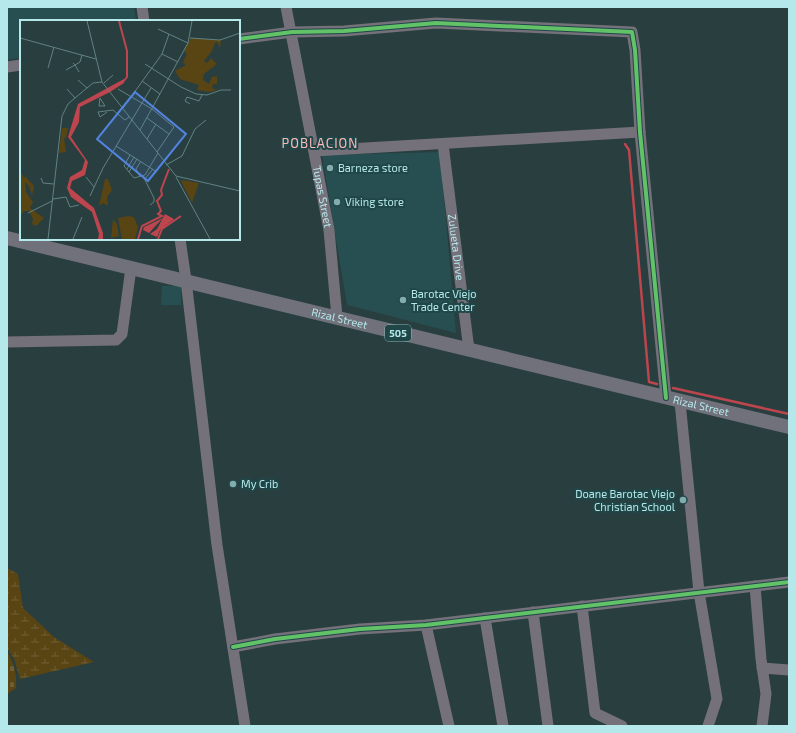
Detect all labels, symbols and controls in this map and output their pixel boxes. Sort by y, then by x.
inset map [20,20,240,240]
district label: POBLACION [282,135,358,151]
place label: Barneza store [338,161,408,174]
marker: Barneza store [325,163,335,173]
street label: Tupas Street [311,164,335,228]
place label: Viking store [345,195,404,208]
marker: Viking store [332,197,342,207]
street label: Zulueta Drive [446,213,467,281]
place label: Barotac Viejo Trade Center [411,287,477,313]
marker: Barotac Viejo Trade Center [398,295,408,305]
street label: Rizal Street [310,305,369,331]
road number: 505 [385,325,411,341]
street label: Rizal Street [672,392,731,418]
place label: My Crib [241,477,278,490]
marker: My Crib [228,479,238,489]
place label: Doane Barotac Viejo Christian School [575,487,676,513]
marker: Doane Barotac Viejo Christian School [678,495,688,505]

